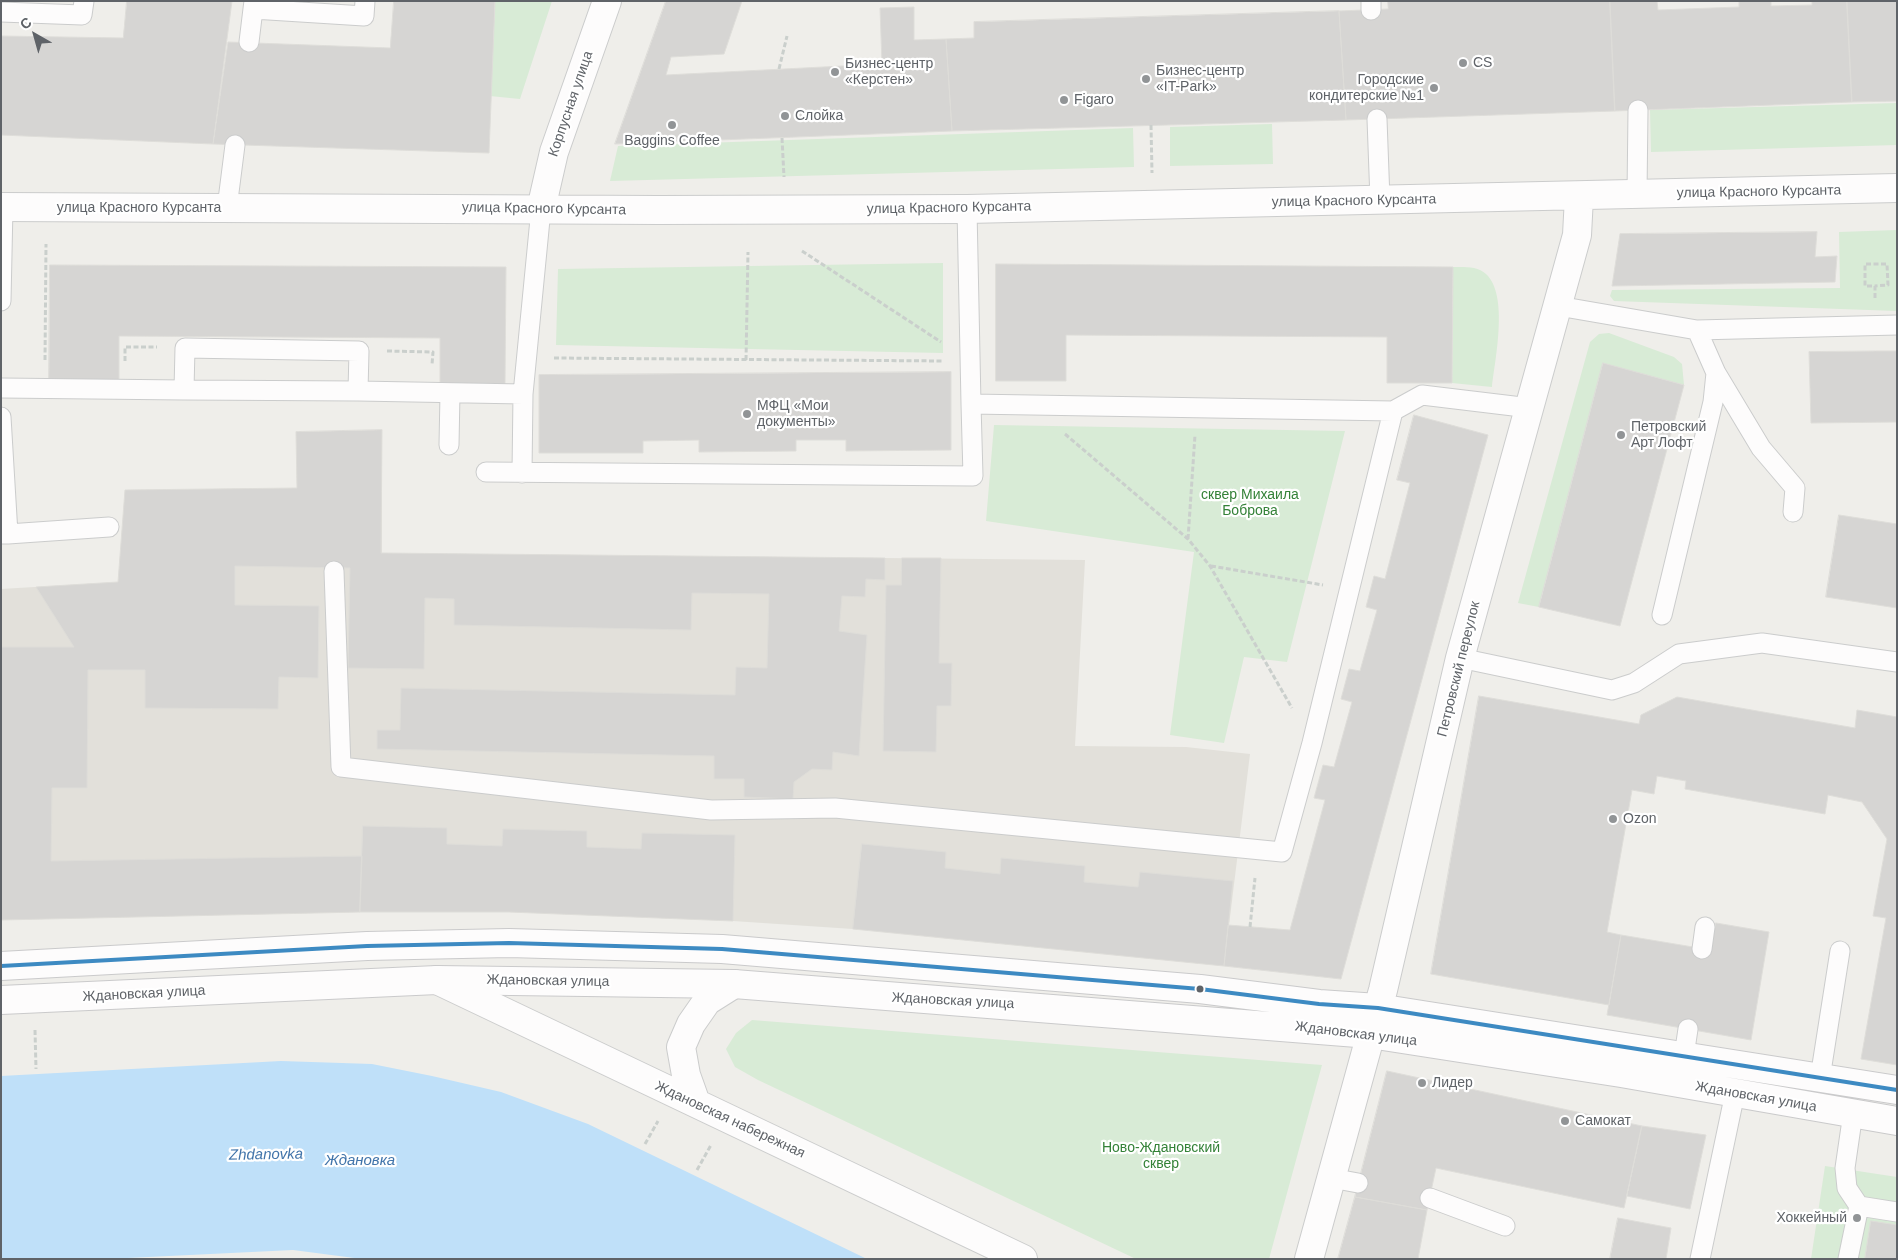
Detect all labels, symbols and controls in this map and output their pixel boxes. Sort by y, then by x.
north arrow [10,10,60,60]
text: С [17,14,35,33]
street label: Корпусная улица [545,49,597,159]
place label: CS [1473,55,1492,71]
place label: Бизнес-центр «Керстен» [845,56,933,88]
marker: CS [1457,57,1469,69]
place label: Бизнес-центр «IT-Park» [1156,63,1244,95]
marker: Бизнес-центр «Керстен» [829,66,841,78]
place label: Городские кондитерские №1 [1309,72,1424,104]
marker: Бизнес-центр «IT-Park» [1140,73,1152,85]
marker: Городские кондитерские №1 [1428,82,1440,94]
place label: Figaro [1074,92,1114,108]
marker: Figaro [1058,94,1070,106]
place label: Слойка [795,108,843,124]
marker: Слойка [779,110,791,122]
marker: Baggins Coffee [666,119,678,131]
place label: Baggins Coffee [624,133,720,149]
street label: улица Красного Курсанта [1677,182,1841,202]
street label: улица Красного Курсанта [1272,191,1436,211]
street label: улица Красного Курсанта [867,198,1031,218]
street label: улица Красного Курсанта [462,199,626,219]
street label: улица Красного Курсанта [57,200,221,216]
place label: МФЦ «Мои документы» [757,398,835,431]
marker: МФЦ «Мои документы» [741,408,753,420]
place label: Петровский Арт Лофт [1631,419,1706,452]
marker: Петровский Арт Лофт [1615,429,1627,441]
park label: сквер Михаила Боброва [1201,487,1299,520]
street label: Петровский переулок [1434,600,1484,738]
place label: Ozon [1623,811,1656,827]
marker: Ozon [1607,813,1619,825]
street label: Ждановская улица [486,972,610,990]
street label: Ждановская улица [82,982,206,1006]
unlabelled marker [1195,984,1205,994]
street label: Ждановская улица [891,989,1015,1013]
street label: Ждановская улица [1294,1018,1418,1050]
place label: Лидер [1432,1075,1473,1091]
marker: Лидер [1416,1077,1428,1089]
street label: Ждановская набережная [652,1078,808,1162]
street label: Ждановская улица [1694,1078,1818,1116]
place label: Самокат [1575,1113,1631,1129]
marker: Самокат [1559,1115,1571,1127]
park label: Ново-Ждановский сквер [1102,1140,1220,1172]
water label: Zhdanovka [229,1145,303,1165]
water label: Ждановка [325,1152,395,1170]
place label: Хоккейный [1776,1210,1847,1226]
marker: Хоккейный [1851,1212,1863,1224]

